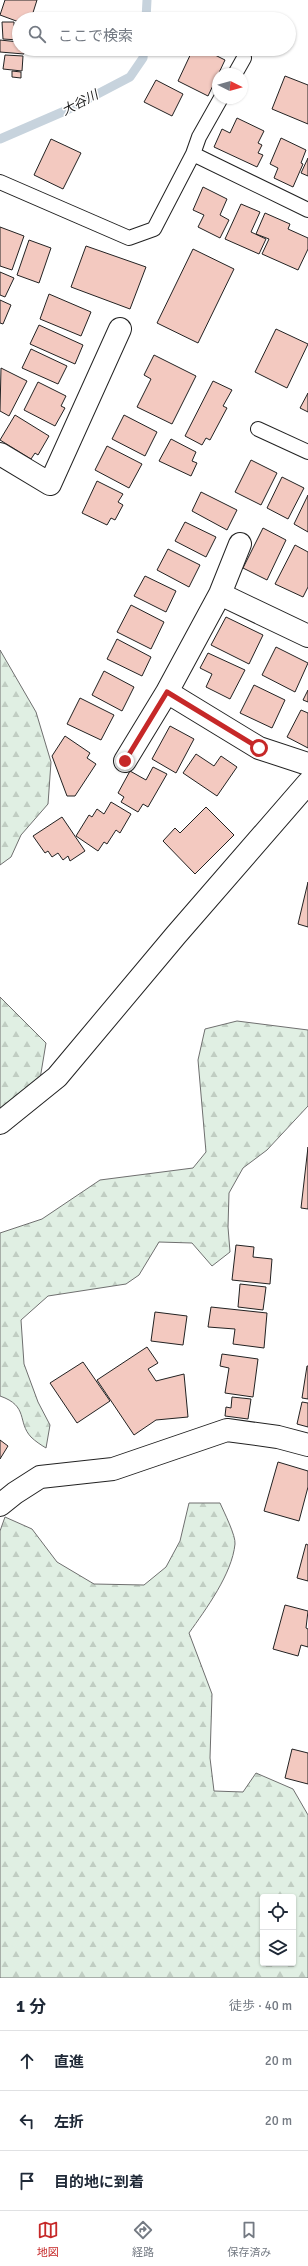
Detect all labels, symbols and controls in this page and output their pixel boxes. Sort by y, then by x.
search box [12,12,296,56]
icon: search [26,23,48,45]
text: ここで検索 [58,27,133,45]
north arrow [212,68,248,104]
water label: 大谷川 [59,86,103,119]
route start [250,739,268,757]
route end [116,752,134,770]
map controls [260,1894,296,1966]
button: locate [260,1894,296,1930]
button: layers [260,1930,296,1966]
text: 1 分 [16,1996,46,2017]
text: 徒歩 · 40 m [229,1998,292,2014]
icon: ahead [16,2050,38,2072]
text: 直進 [54,2053,84,2071]
text: 20 m [265,2053,292,2069]
icon: left [16,2110,38,2132]
text: 左折 [54,2113,84,2131]
text: 20 m [265,2113,292,2129]
icon: arrive [16,2170,38,2192]
text: 目的地に到着 [54,2173,144,2191]
tab: 地図 [37,2219,59,2259]
tab: 経路 [132,2219,154,2259]
tab: 保存済み [227,2219,271,2259]

